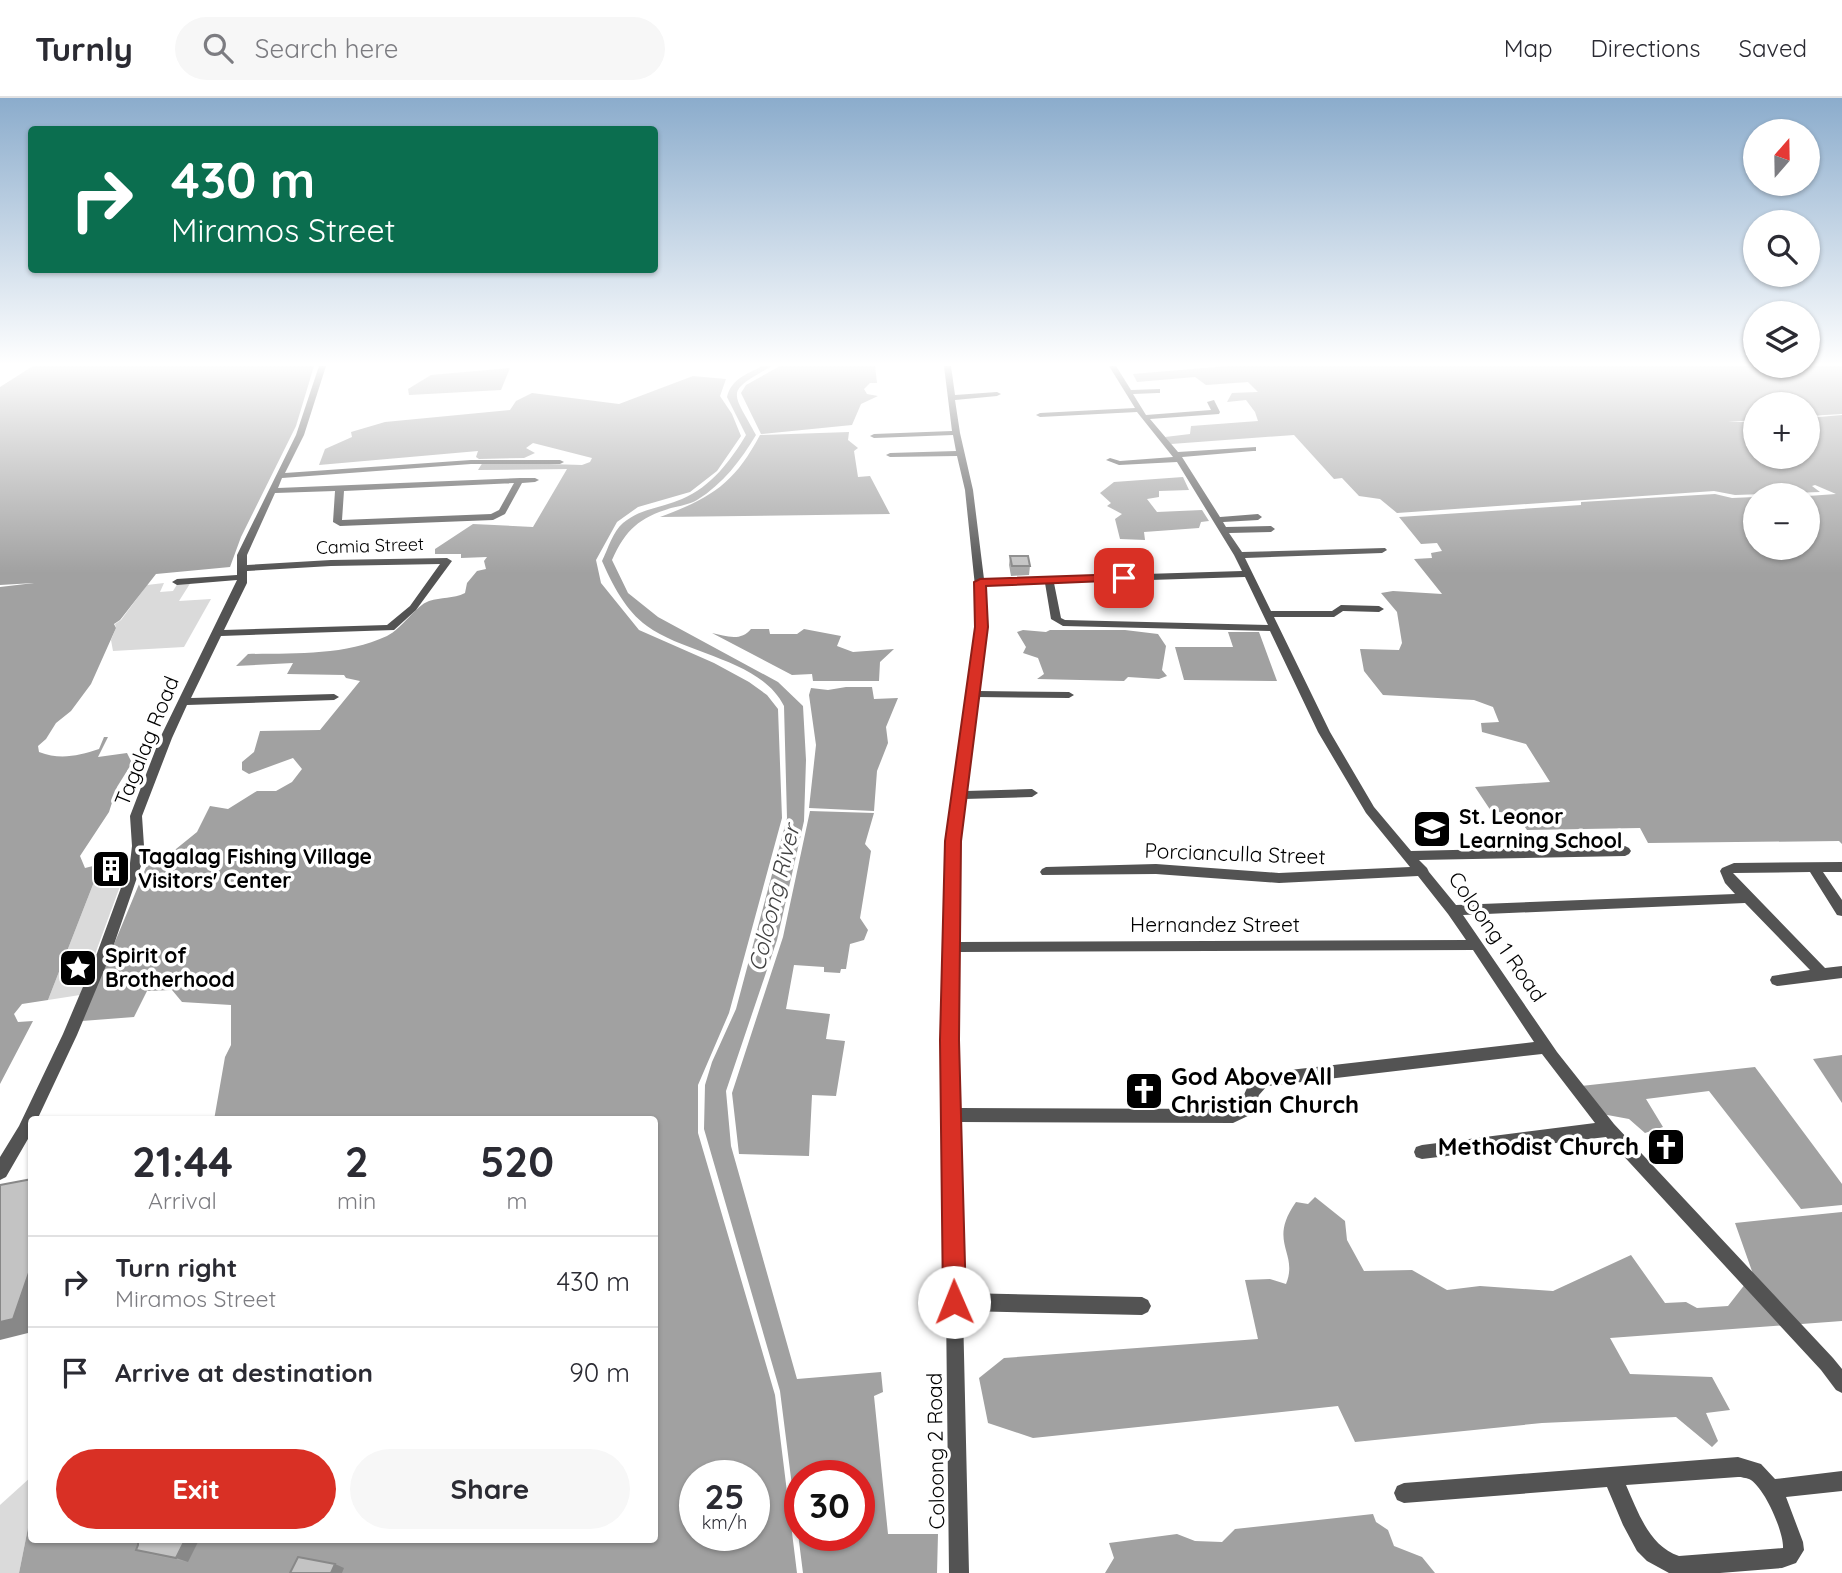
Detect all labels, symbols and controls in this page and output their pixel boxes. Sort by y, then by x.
search box [175,17,665,80]
text: Turnly [35,28,133,69]
icon: search [199,29,237,67]
text: Search here [255,32,398,65]
text: Map [1504,33,1553,63]
text: Directions [1591,33,1701,63]
text: Saved [1739,33,1807,63]
north arrow [1743,119,1820,196]
map controls [1743,119,1820,560]
text: 430 m [171,149,315,210]
icon: right [56,154,147,245]
text: Miramos Street [171,210,395,250]
button: search [1743,210,1820,287]
button: layers [1743,301,1820,378]
button: + [1743,392,1820,469]
button: − [1743,483,1820,560]
street label: Camia Street [316,532,424,559]
pin [1094,548,1154,608]
icon: arrive [1105,559,1143,597]
street label: Tagalag Road [108,672,184,809]
place label: St. Leonor Learning School [1459,803,1622,853]
school or university icon: St. Leonor Learning School [1411,808,1453,850]
water label: Coloong River [741,819,806,974]
street label: Porcianculla Street [1144,837,1326,869]
place label: Tagalag Fishing Village Visitors' Center [138,843,372,893]
building icon: Tagalag Fishing Village Visitors' Center [90,848,132,890]
street label: Coloong 1 Road [1443,866,1552,1007]
street label: Hernandez Street [1130,911,1300,937]
place label: Spirit of Brotherhood [105,942,235,992]
place icon: Spirit of Brotherhood [57,947,99,989]
place label: God Above All Christian Church [1171,1061,1359,1119]
church icon: God Above All Christian Church [1123,1070,1165,1112]
church icon: Methodist Church [1645,1126,1687,1168]
place label: Methodist Church [1438,1131,1639,1161]
text: 21:44 [132,1135,233,1188]
text: 2 [345,1135,369,1188]
text: 520 [480,1135,554,1188]
text: Arrival [148,1186,217,1215]
text: min [337,1186,376,1215]
text: m [507,1186,528,1215]
text: Turn right [115,1251,237,1284]
icon: right [56,1263,94,1301]
text: 430 m [556,1265,630,1298]
position arrow [917,1265,991,1339]
text: Miramos Street [115,1284,276,1313]
icon: arrive [56,1354,94,1392]
text: Arrive at destination [115,1356,373,1389]
text: 90 m [569,1356,630,1389]
street label: Coloong 2 Road [921,1372,949,1530]
button: Exit [56,1449,336,1529]
button: Share [350,1449,630,1529]
speed limit sign: 30 [784,1460,875,1551]
text: 25 [704,1474,745,1518]
text: km/h [702,1511,747,1534]

